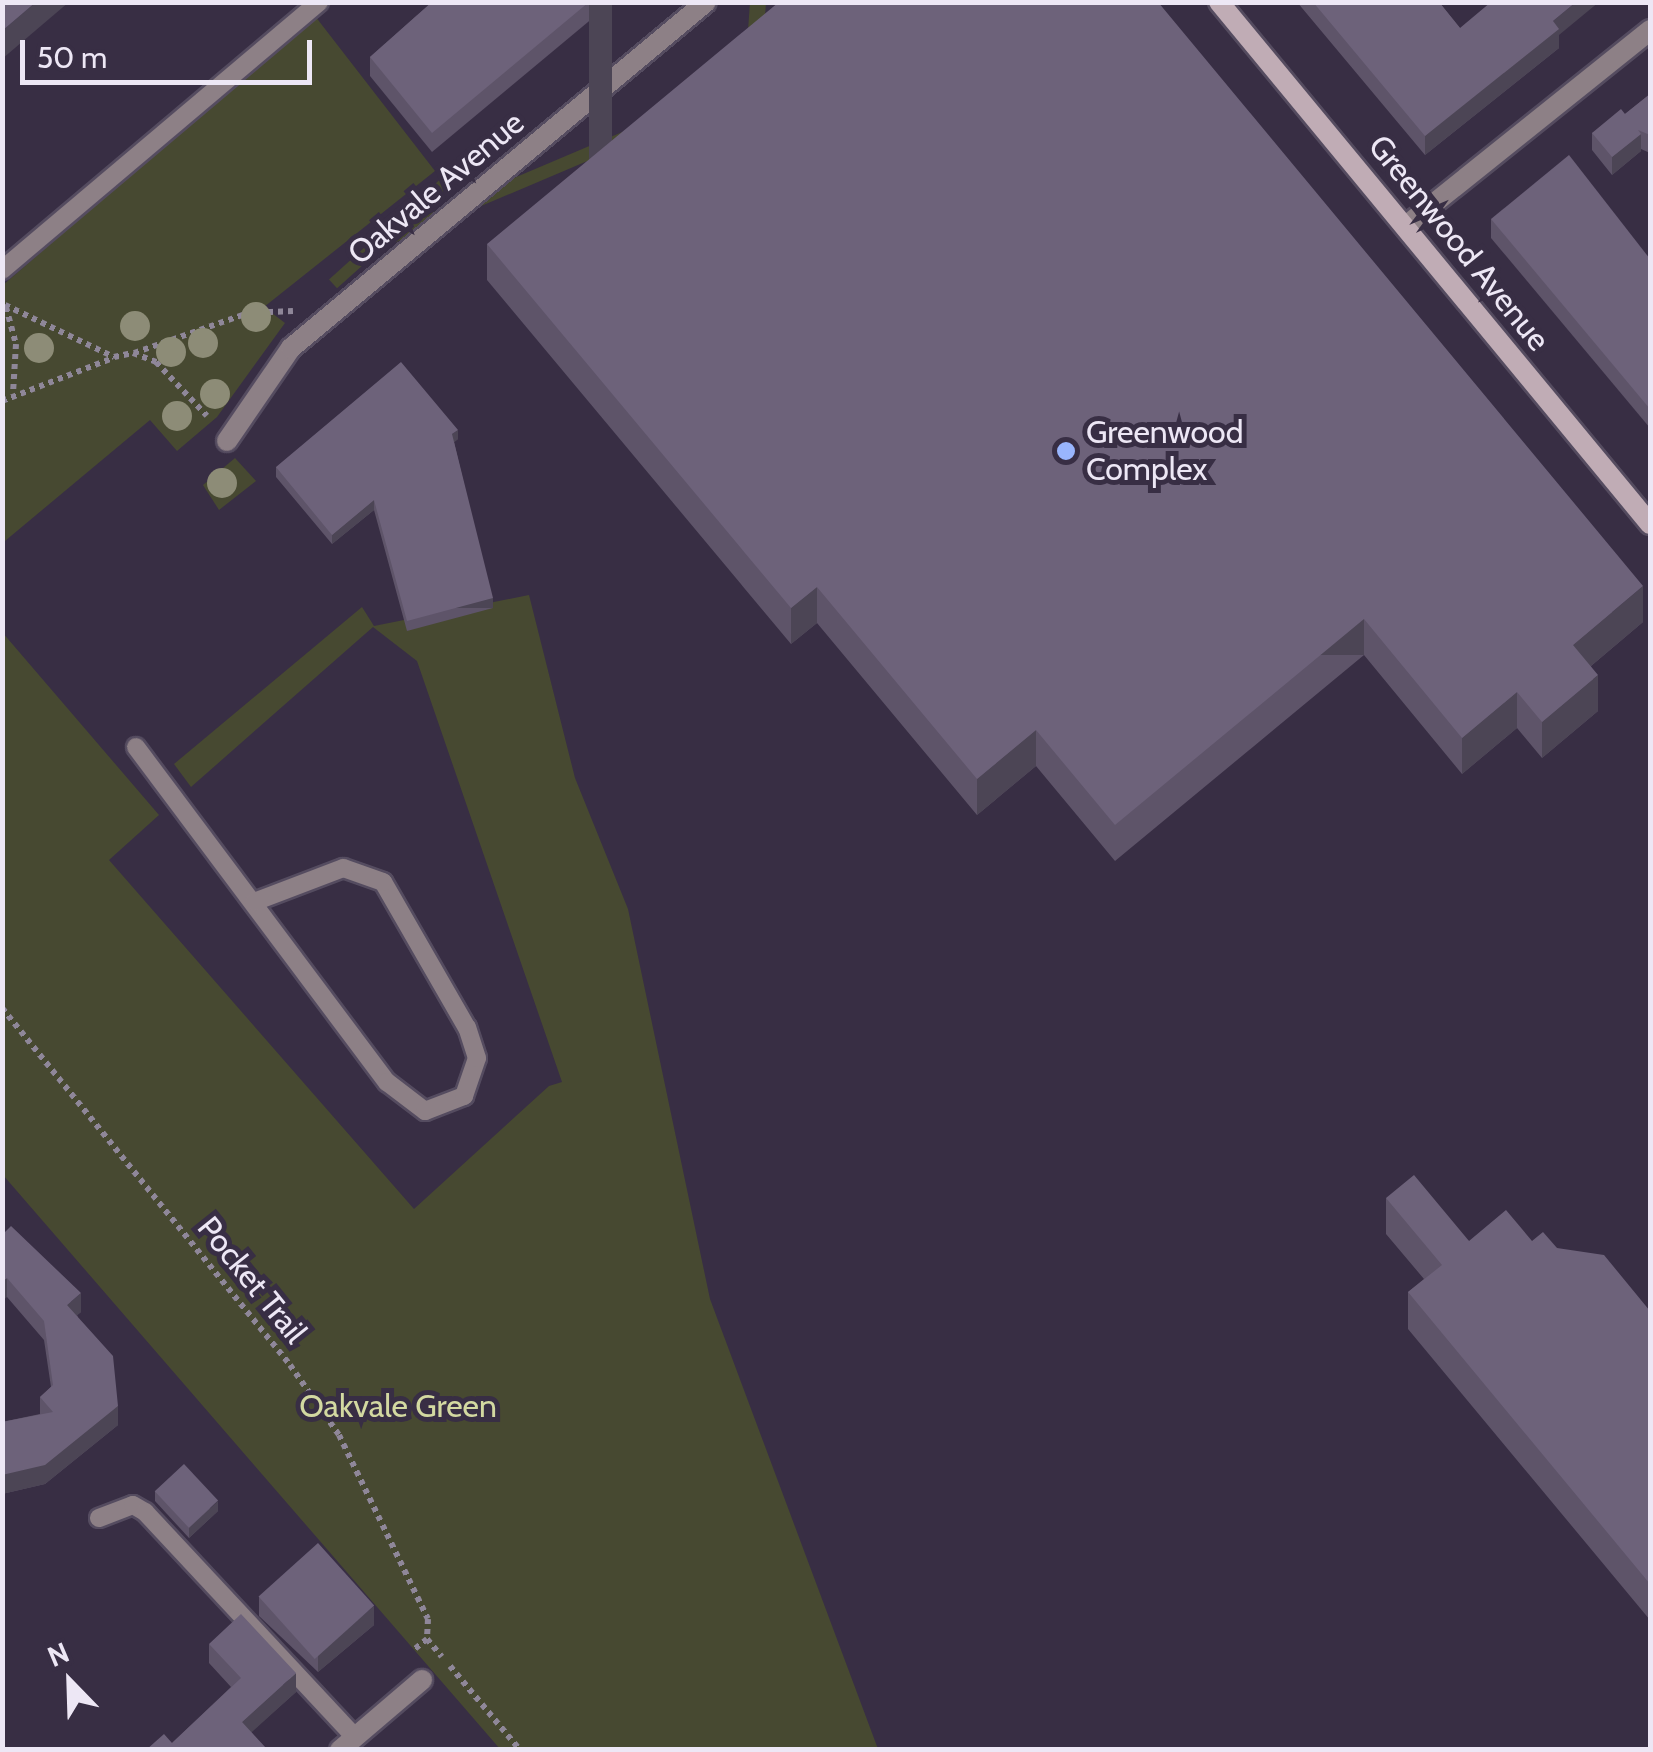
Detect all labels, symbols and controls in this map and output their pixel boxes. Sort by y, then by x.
scale bar [25,20,318,82]
text: 50 m [37,39,107,76]
street label: Oakvale Avenue [340,103,532,273]
street label: Greenwood Avenue [1360,128,1558,358]
place label: Greenwood Complex [1086,414,1243,489]
marker: Greenwood Complex [1055,440,1077,462]
street label: Pocket Trail [189,1209,315,1351]
park label: Oakvale Green [299,1387,497,1425]
north arrow [20,1632,120,1732]
text: N [43,1635,74,1674]

